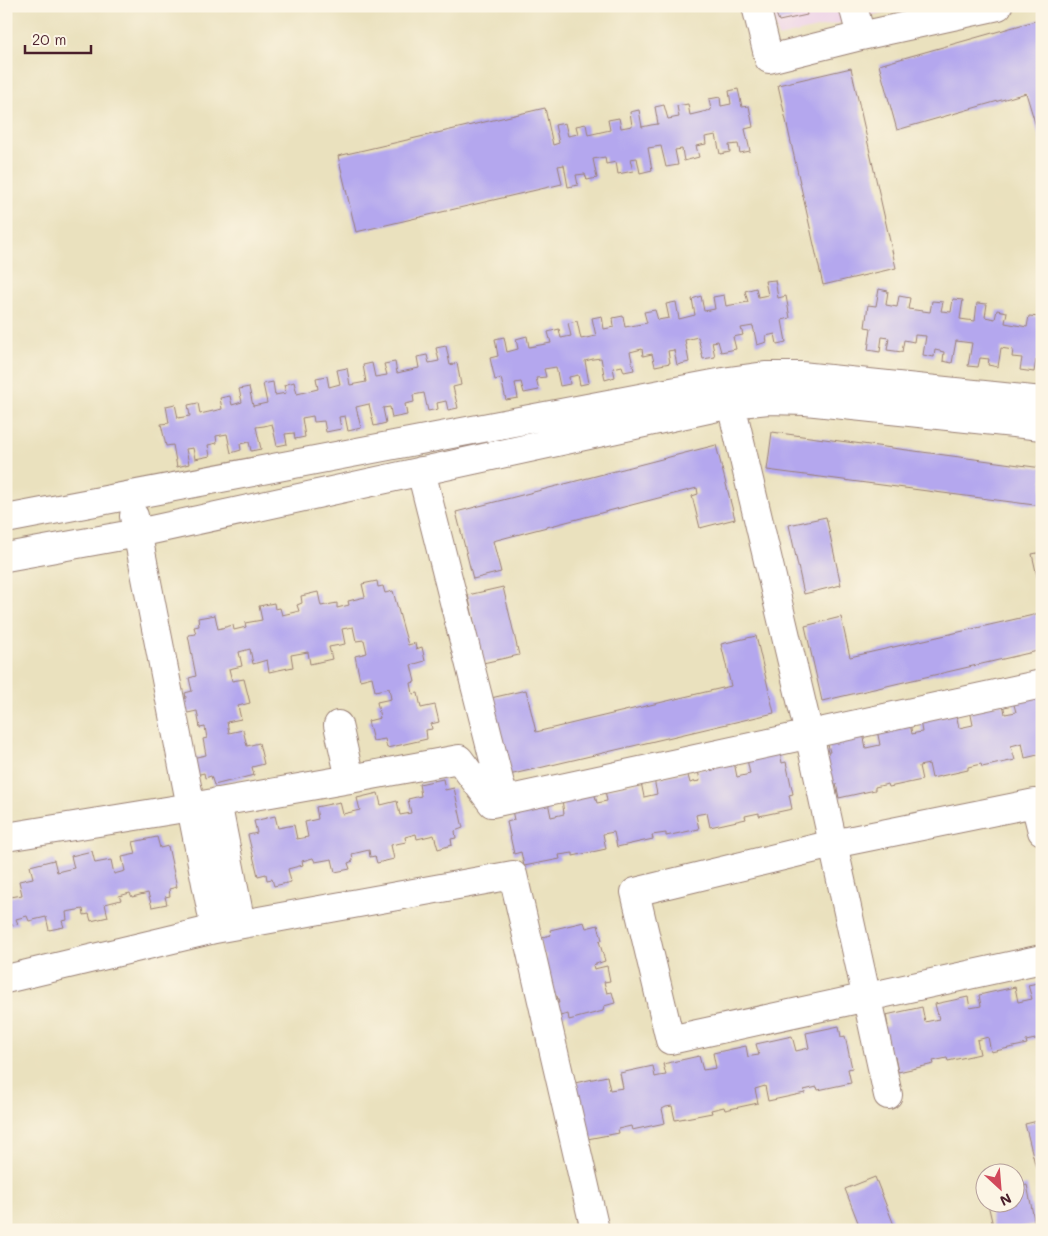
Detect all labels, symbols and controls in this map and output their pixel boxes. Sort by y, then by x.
scale bar [25,22,91,54]
text: 20 m [32,29,66,49]
north arrow [976,1164,1026,1214]
text: N [997,1189,1015,1211]

